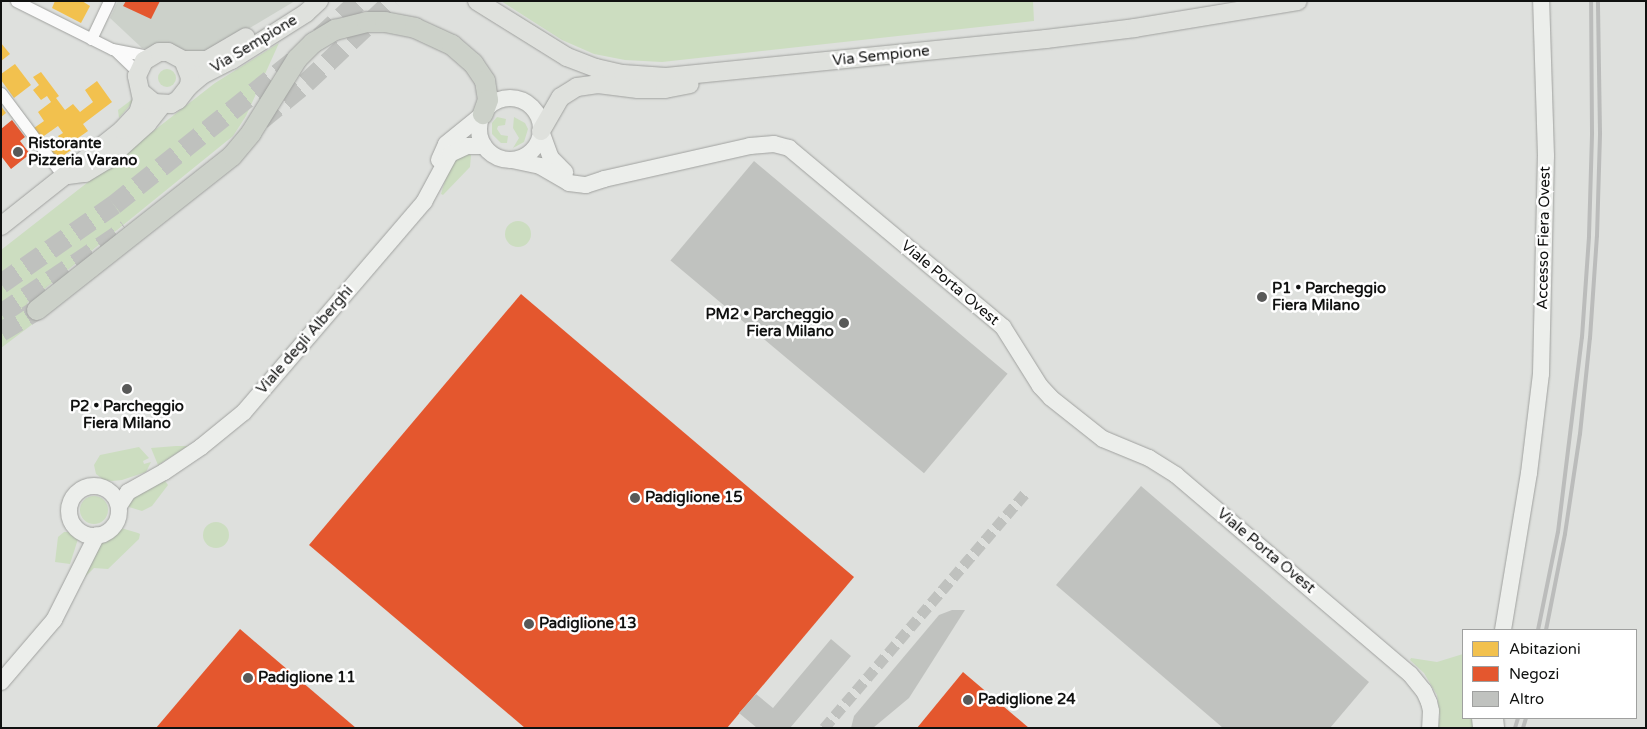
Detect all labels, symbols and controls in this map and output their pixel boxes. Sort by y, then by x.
street label: Via Sempione [207,11,301,77]
street label: Via Sempione [831,42,931,70]
place label: Ristorante Pizzeria Varano [28,134,137,169]
marker: Ristorante Pizzeria Varano [12,146,24,158]
street label: Accesso Fiera Ovest [1534,166,1554,310]
street label: Viale Porta Ovest [897,237,1003,329]
place label: P1 • Parcheggio Fiera Milano [1272,279,1386,314]
street label: Viale degli Alberghi [253,282,357,398]
marker: P1 • Parcheggio Fiera Milano [1256,291,1268,303]
place label: PM2 • Parcheggio Fiera Milano [706,305,834,340]
marker: PM2 • Parcheggio Fiera Milano [838,317,850,329]
marker: P2 • Parcheggio Fiera Milano [121,383,133,395]
place label: P2 • Parcheggio Fiera Milano [70,397,184,432]
place label: Padiglione 15 [645,489,743,507]
marker: Padiglione 15 [629,492,641,504]
street label: Viale Porta Ovest [1213,505,1319,597]
place label: Padiglione 13 [539,615,637,633]
marker: Padiglione 13 [523,618,535,630]
legend [1462,629,1637,719]
text: Abitazioni [1509,640,1581,658]
text: Negozi [1509,665,1559,683]
place label: Padiglione 11 [258,669,356,687]
marker: Padiglione 11 [242,672,254,684]
text: Altro [1509,690,1544,708]
place label: Padiglione 24 [978,691,1076,709]
marker: Padiglione 24 [962,694,974,706]

